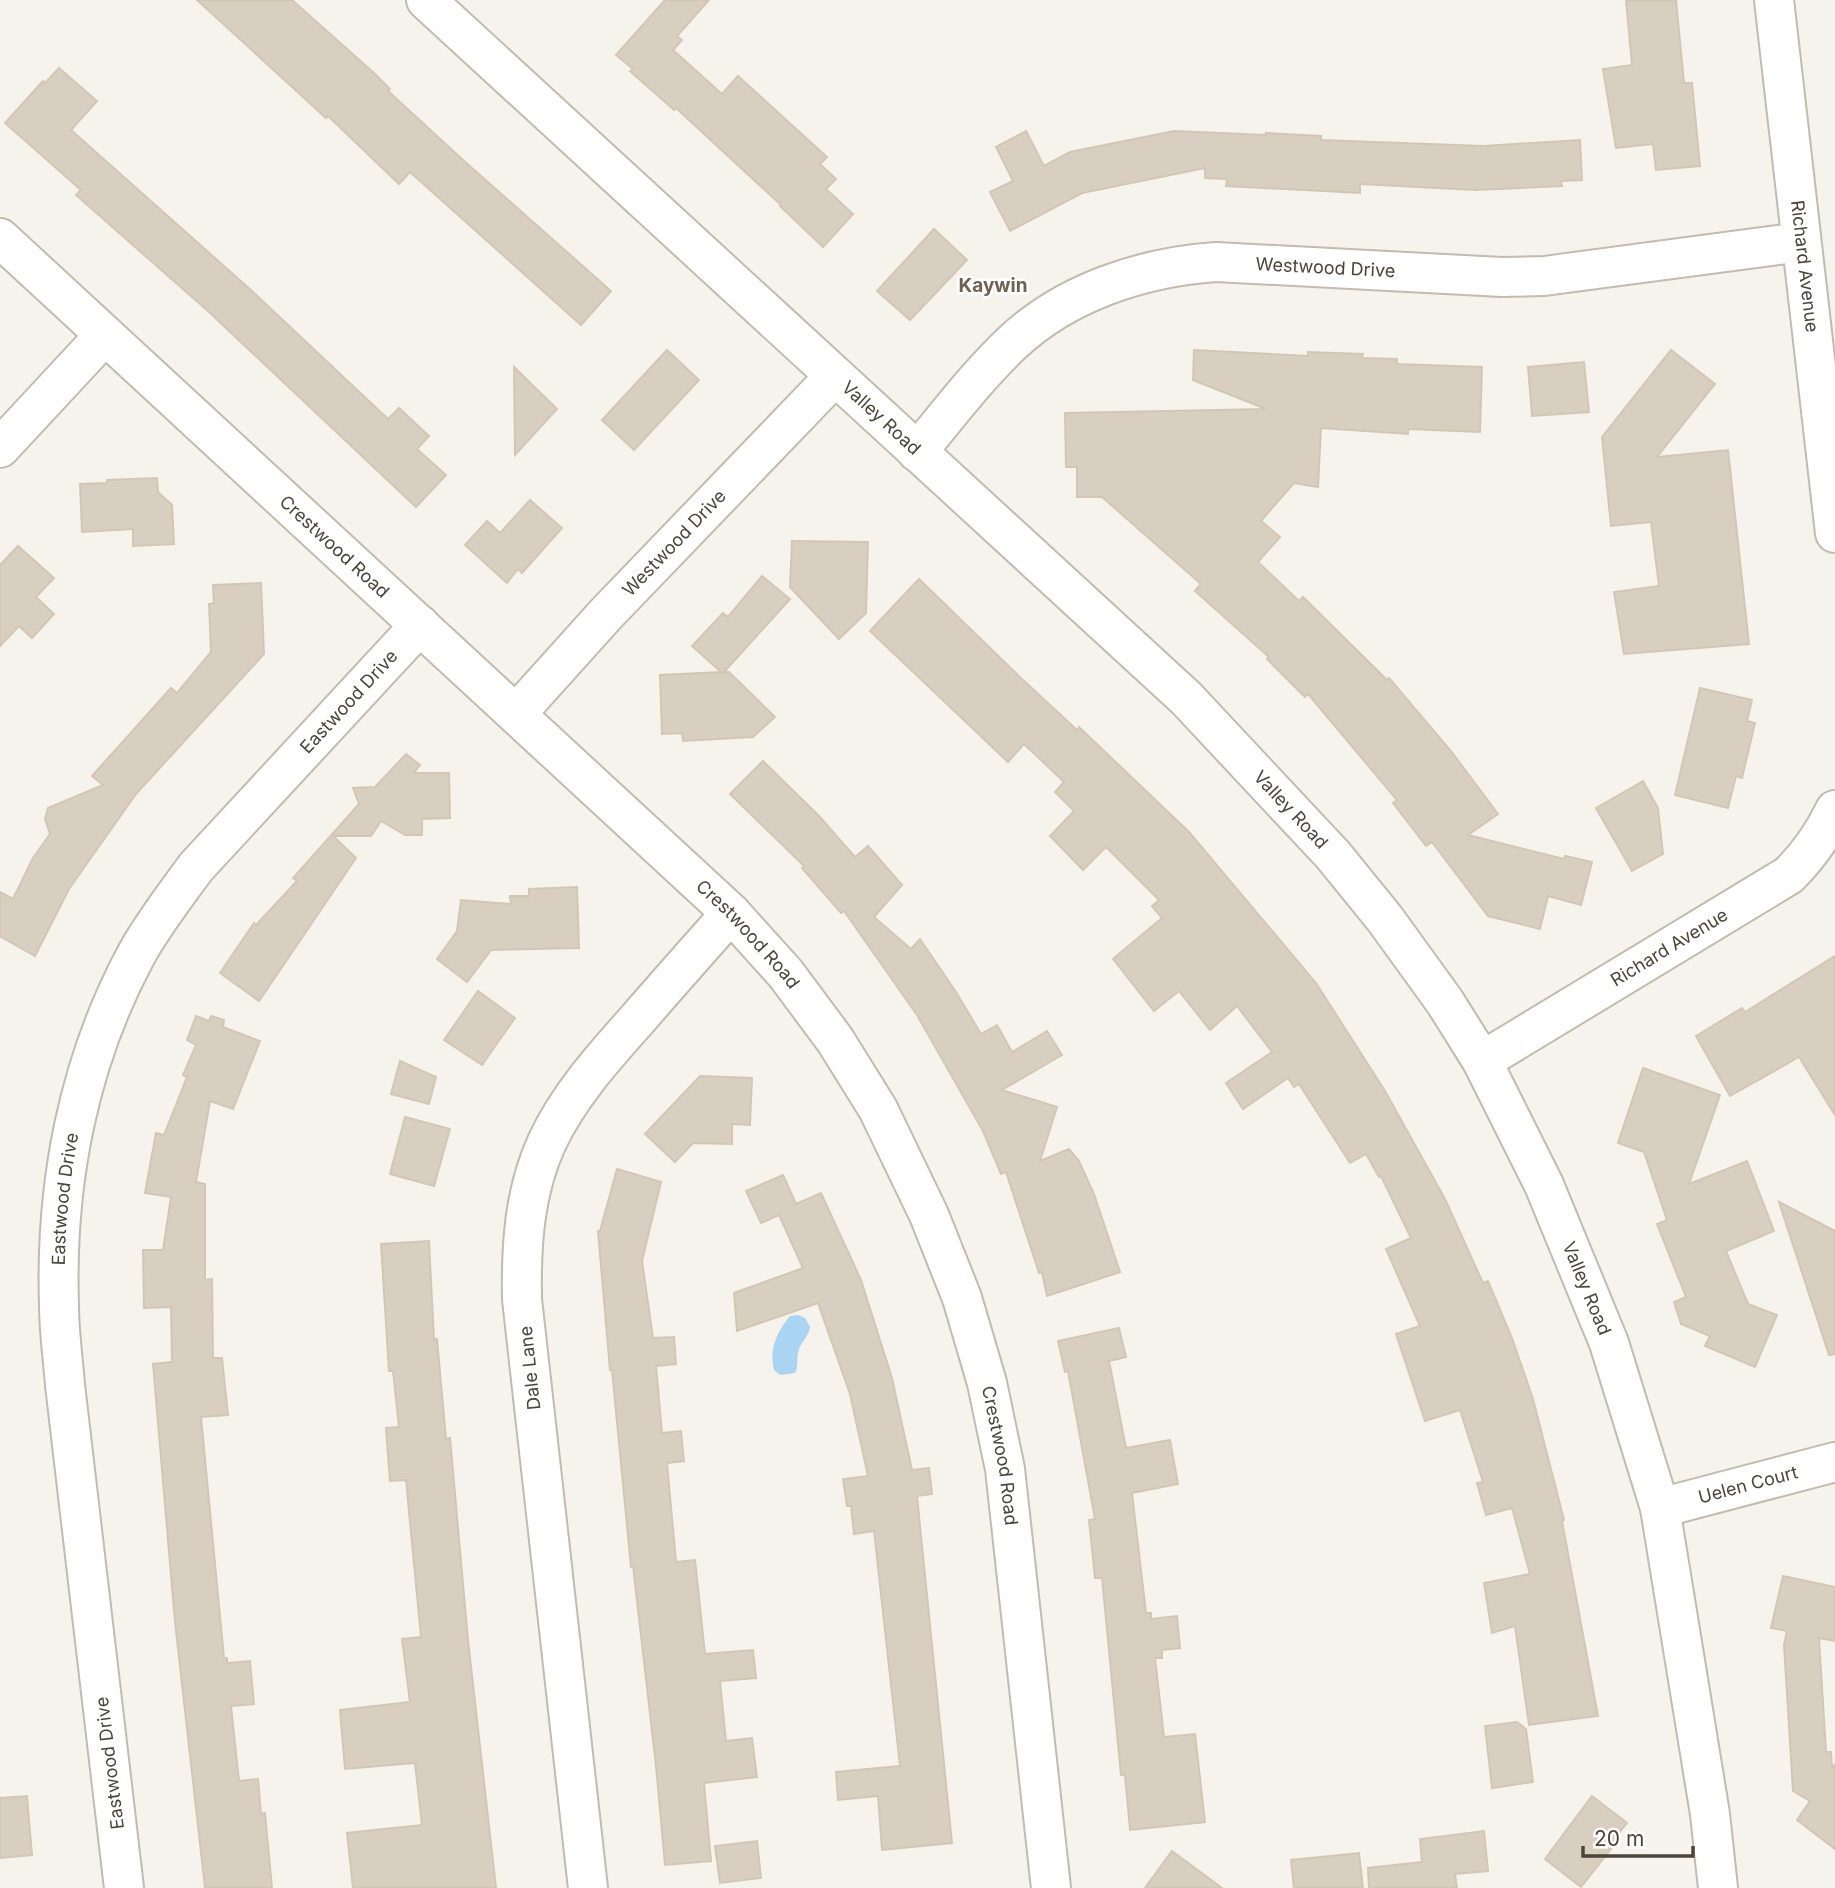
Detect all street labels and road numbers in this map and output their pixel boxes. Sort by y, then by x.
street label: Richard Avenue [1787,199,1823,333]
street label: Westwood Drive [1255,253,1396,281]
street label: Valley Road [838,376,925,459]
street label: Westwood Drive [618,485,730,600]
street label: Crestwood Road [276,491,394,602]
street label: Eastwood Drive [296,645,402,757]
street label: Valley Road [1249,766,1333,853]
street label: Crestwood Road [692,875,804,992]
street label: Richard Avenue [1607,904,1731,990]
street label: Eastwood Drive [48,1131,82,1266]
street label: Valley Road [1558,1238,1616,1338]
street label: Dale Lane [515,1325,544,1411]
street label: Crestwood Road [978,1384,1022,1526]
street label: Uelen Court [1696,1461,1800,1508]
street label: Eastwood Drive [91,1696,128,1831]

